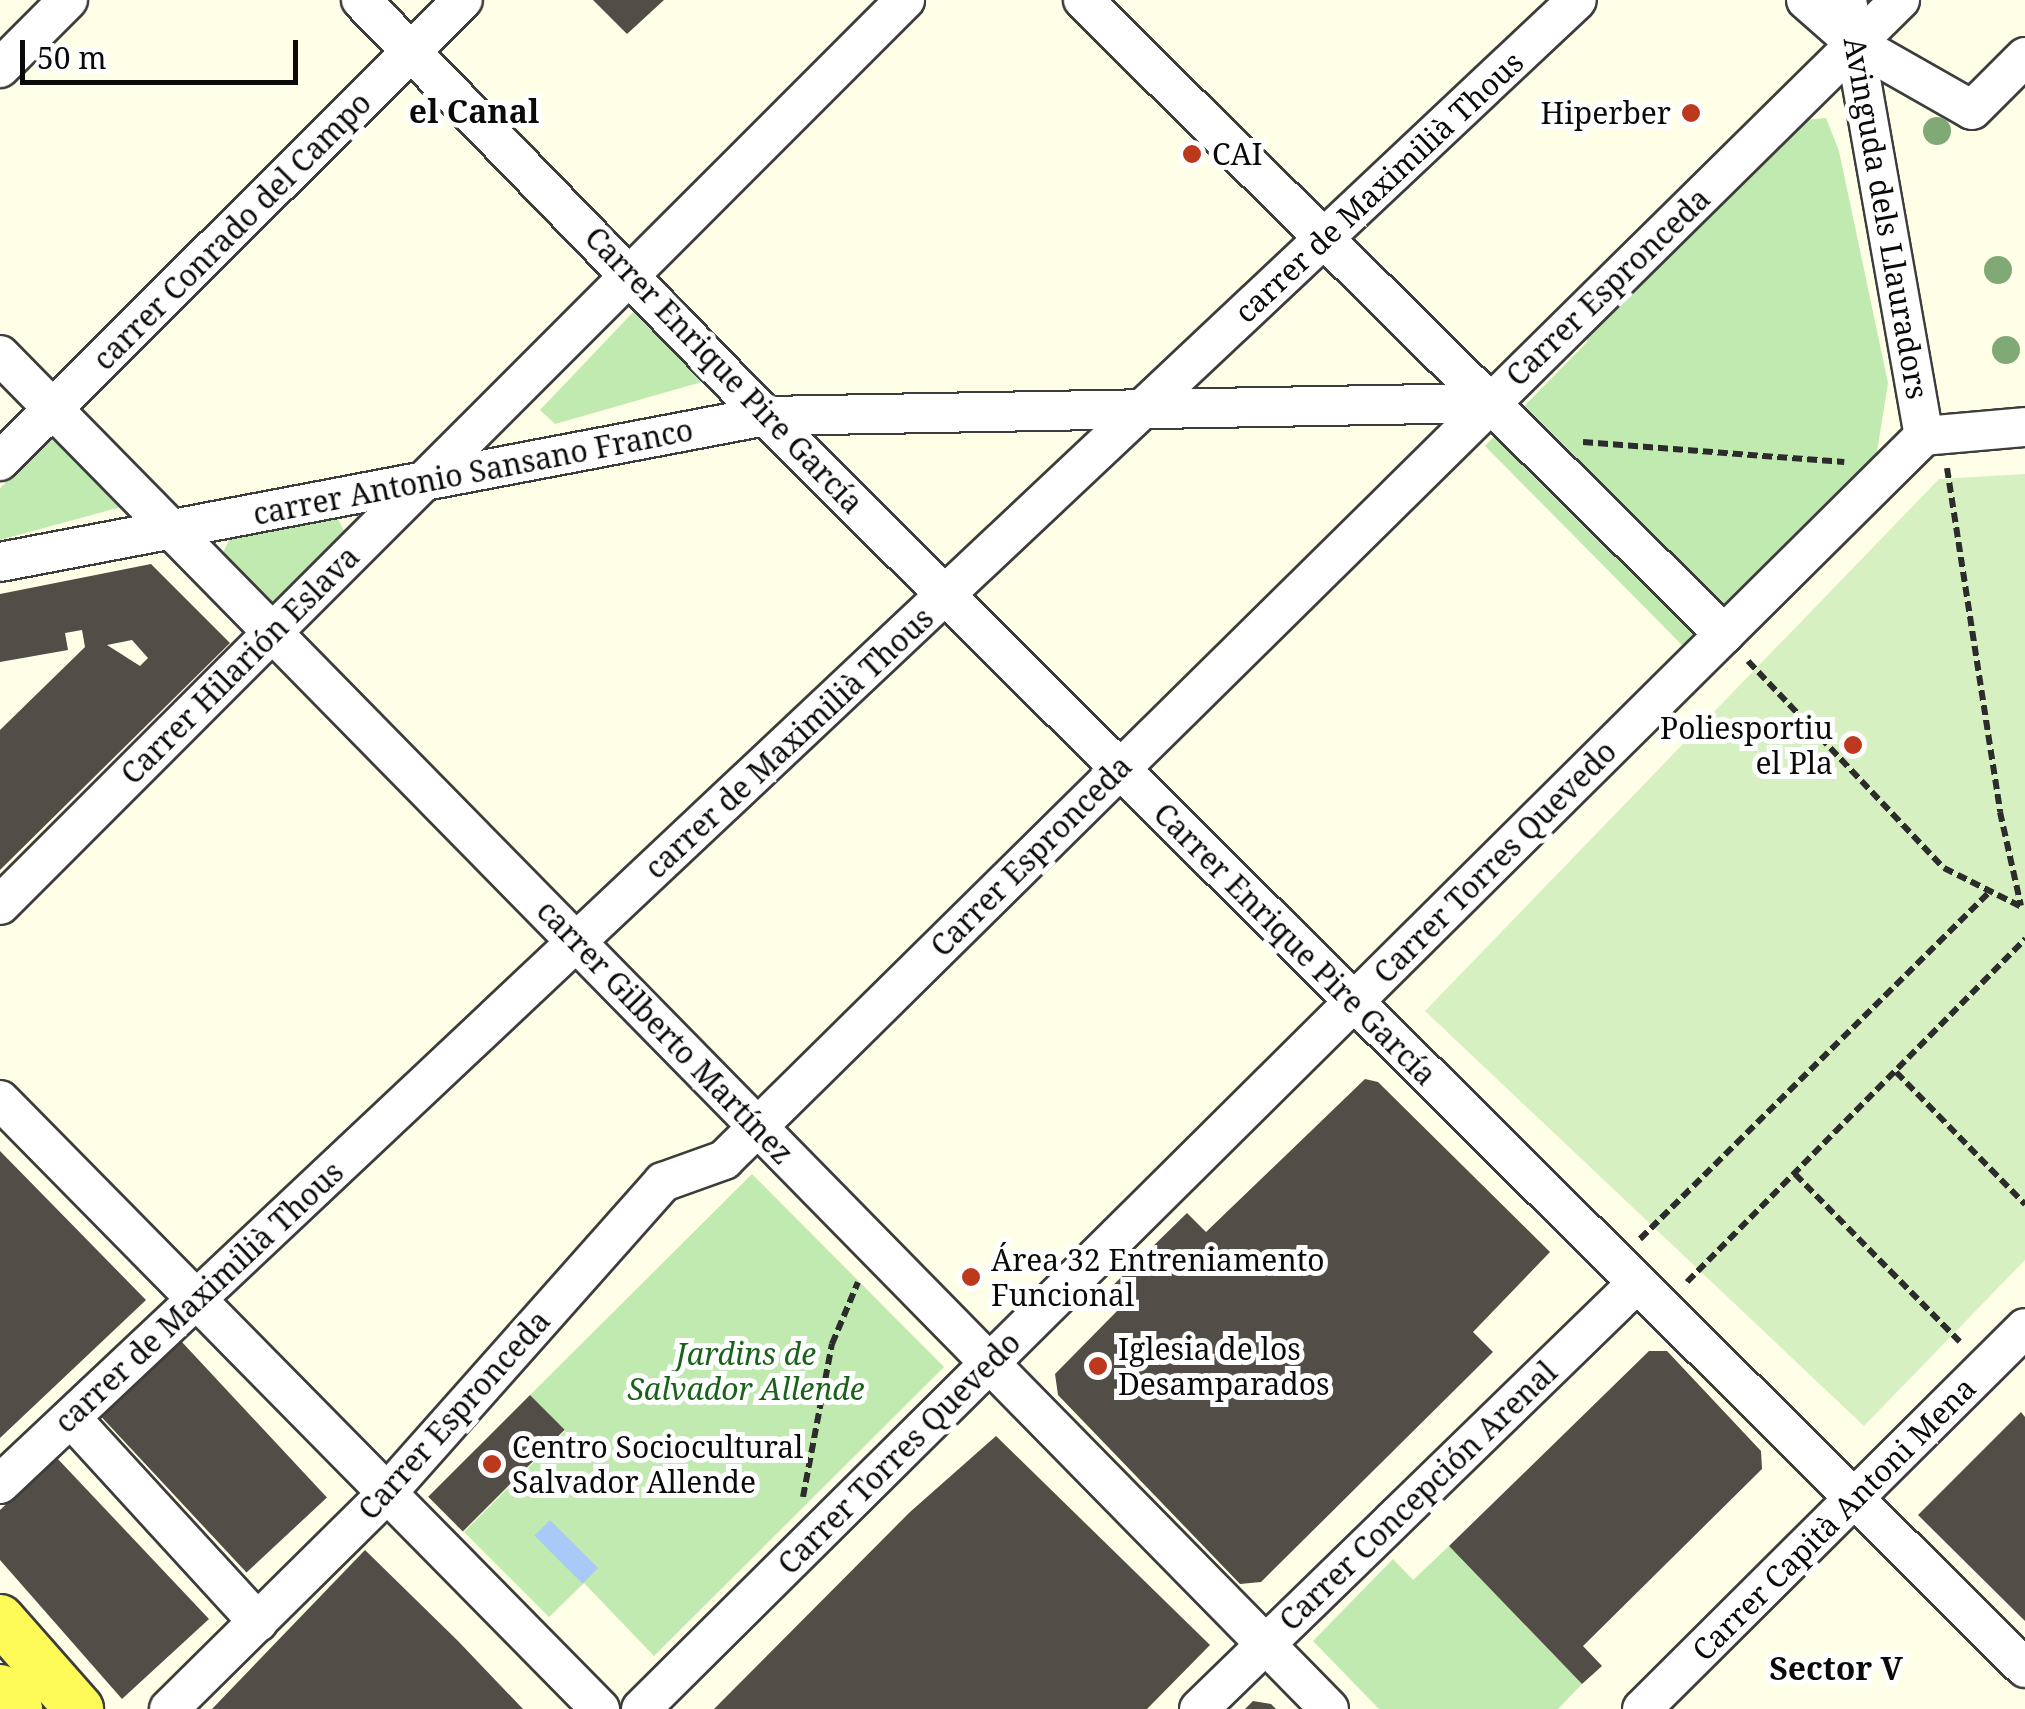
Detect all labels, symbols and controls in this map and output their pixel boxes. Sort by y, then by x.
scale bar [25,20,302,82]
street label: Avinguda dels Llauradors [1836,34,1936,402]
text: 50 m [37,37,107,78]
street label: carrer de Maximilià Thous [1227,44,1531,330]
street label: carrer Conrado del Campo [86,85,378,377]
district label: el Canal [409,92,539,130]
place label: Hiperber [1540,95,1671,131]
marker: Hiperber [1680,102,1702,124]
place label: CAI [1212,136,1263,172]
marker: CAI [1181,143,1203,165]
street label: Carrer Espronceda [1499,181,1717,393]
street label: Carrer Enrique Pire García [578,219,870,521]
street label: carrer Antonio Sansano Franco [250,412,696,532]
street label: Carrer Hilarión Eslava [113,538,367,792]
street label: carrer de Maximilià Thous [637,600,941,886]
place label: Poliesportiu el Pla [1660,710,1833,780]
street label: Carrer Torres Quevedo [1366,733,1624,991]
marker: Poliesportiu el Pla [1842,734,1864,756]
street label: Carrer Espronceda [923,748,1139,964]
street label: Carrer Enrique Pire García [1146,795,1444,1093]
street label: carrer Gilberto Martínez [530,893,800,1171]
street label: carrer de Maximilià Thous [47,1154,351,1440]
place label: Área 32 Entreniamento Funcional [991,1242,1325,1312]
marker: Área 32 Entreniamento Funcional [960,1266,982,1288]
street label: Carrer Espronceda [351,1303,557,1527]
street label: Carrer Torres Quevedo [770,1324,1028,1582]
place label: Iglesia de los Desamparados [1118,1331,1330,1402]
park label: Jardins de Salvador Allende [627,1336,865,1406]
street label: Carrer Concepción Arenal [1272,1354,1564,1638]
marker: Iglesia de los Desamparados [1087,1355,1109,1377]
street label: Carrer Capità Antoni Mena [1685,1370,1983,1668]
place label: Centro Sociocultural Salvador Allende [512,1429,803,1500]
marker: Centro Sociocultural Salvador Allende [481,1453,503,1475]
district label: Sector V [1769,1649,1903,1687]

